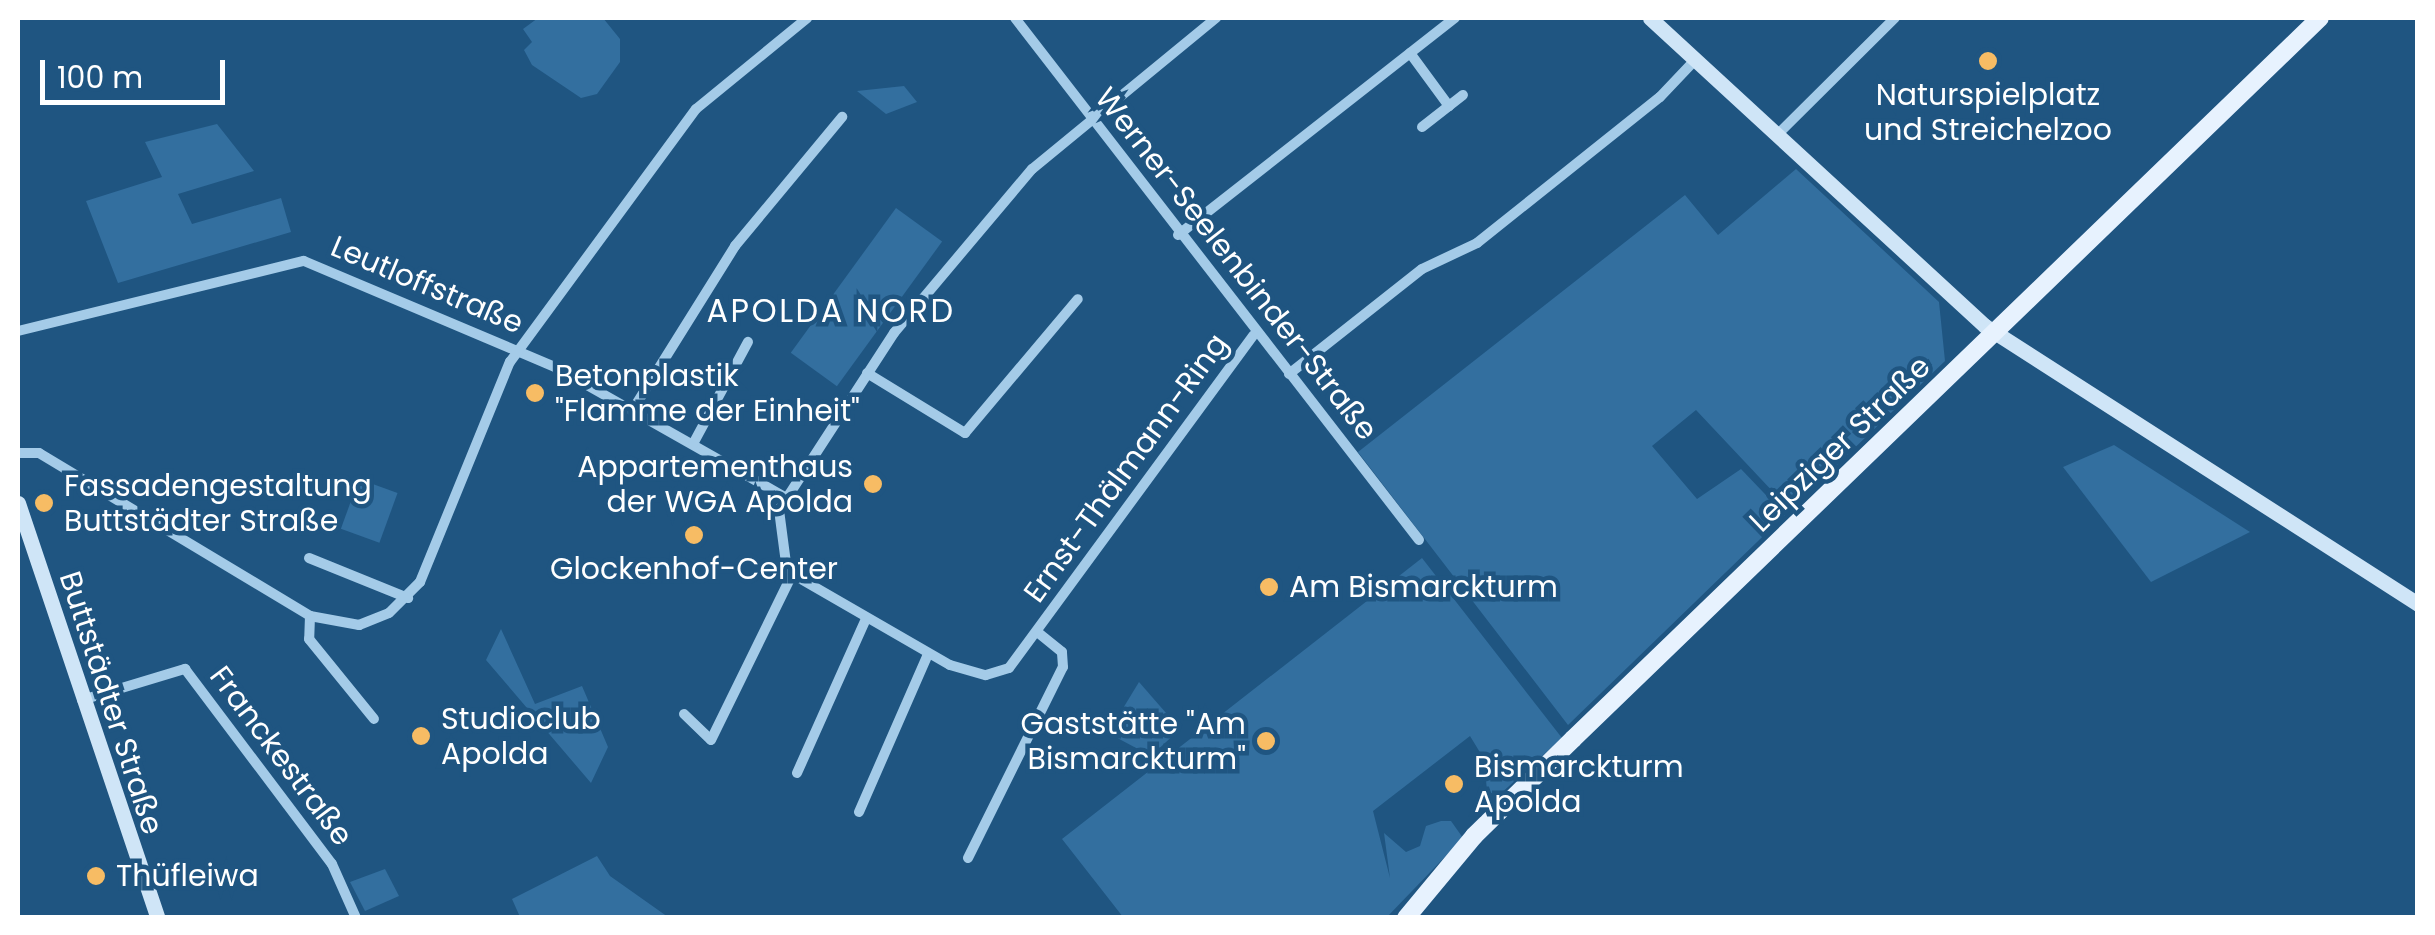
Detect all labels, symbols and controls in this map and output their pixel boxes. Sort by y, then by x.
scale bar [45,40,230,102]
marker: Naturspielplatz und Streichelzoo [1977,50,1999,72]
text: 100 m [57,56,143,99]
place label: Naturspielplatz und Streichelzoo [1864,77,2112,148]
street label: Werner-Seelenbinder-Straße [1087,81,1385,447]
street label: Leutloffstraße [326,228,528,342]
district label: APOLDA NORD [706,292,956,330]
street label: Ernst-Thälmann-Ring [1016,327,1236,609]
street label: Leipziger Straße [1742,349,1938,539]
place label: Betonplastik "Flamme der Einheit" [555,358,860,428]
marker: Betonplastik "Flamme der Einheit" [524,382,546,404]
place label: Appartementhaus der WGA Apolda [577,449,853,520]
place label: Fassadengestaltung Buttstädter Straße [64,468,372,538]
marker: Appartementhaus der WGA Apolda [862,473,884,495]
marker: Fassadengestaltung Buttstädter Straße [33,492,55,514]
marker: Glockenhof-Center [683,524,705,546]
place label: Glockenhof-Center [550,551,838,587]
street label: Buttstädter Straße [51,567,171,839]
place label: Am Bismarckturm [1289,569,1558,605]
marker: Am Bismarckturm [1258,576,1280,598]
street label: Franckestraße [202,659,360,853]
place label: Studioclub Apolda [441,701,601,772]
place label: Gaststätte "Am Bismarckturm" [1021,706,1246,776]
marker: Studioclub Apolda [410,725,432,747]
marker: Gaststätte "Am Bismarckturm" [1255,730,1277,752]
place label: Bismarckturm Apolda [1474,749,1684,820]
marker: Bismarckturm Apolda [1443,773,1465,795]
place label: Thüfleiwa [116,858,259,894]
marker: Thüfleiwa [85,865,107,887]

